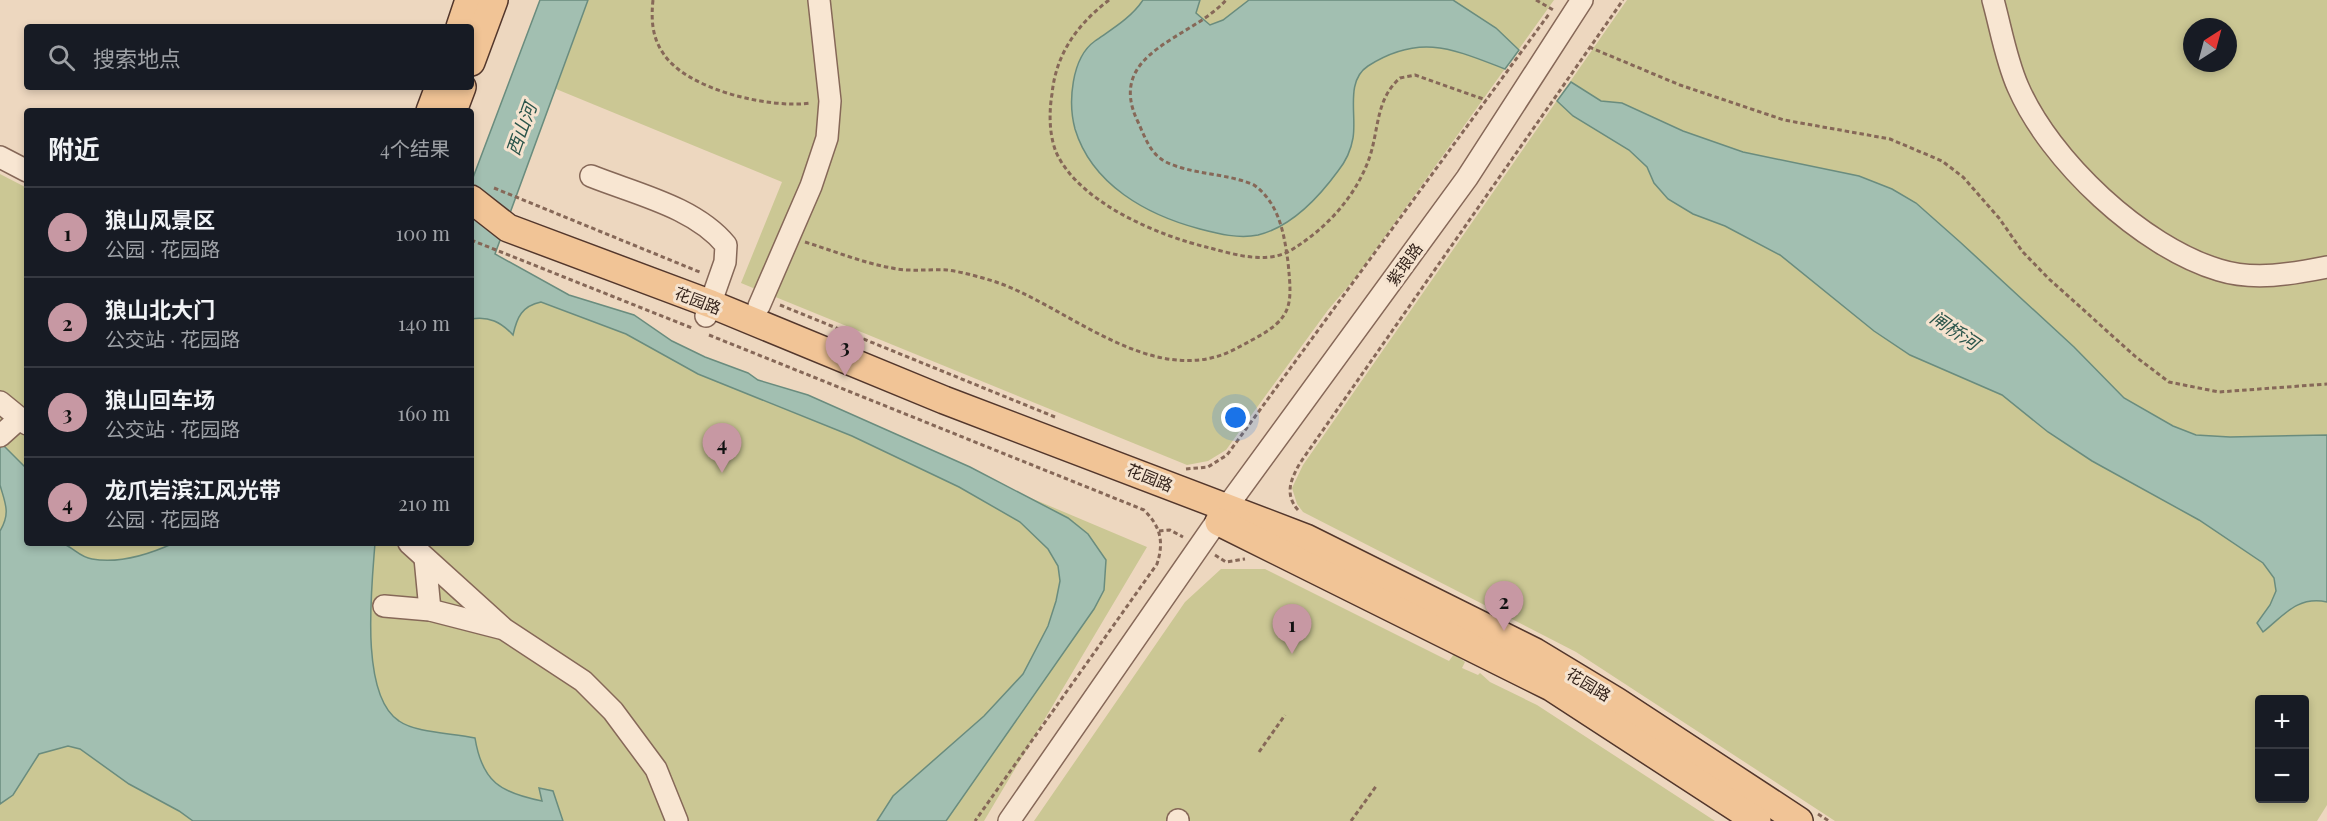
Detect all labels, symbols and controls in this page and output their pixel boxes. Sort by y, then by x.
north arrow [2183,18,2237,72]
search box [24,24,474,90]
icon: search [45,41,78,74]
text: 搜索地点 [93,43,181,73]
water label: 西山河 [500,97,543,158]
text: 附近 [48,131,100,166]
text: 4个结果 [380,134,450,161]
text: 狼山风景区 [105,204,215,234]
text: 1 [64,219,71,246]
text: 100 m [396,219,450,246]
text: 公园 · 花园路 [105,235,220,262]
street label: 紫琅路 [1381,238,1427,290]
street label: 花园路 [672,282,724,318]
text: 狼山北大门 [105,294,215,324]
water label: 闸桥河 [1926,305,1987,357]
text: 2 [62,309,73,336]
text: 140 m [398,309,450,336]
text: 公交站 · 花园路 [105,325,240,352]
pin: 3 [826,326,864,376]
text: 狼山回车场 [105,384,215,414]
text: 3 [63,399,72,426]
text: 160 m [398,399,450,426]
your location [1221,403,1250,432]
text: 公交站 · 花园路 [105,415,240,442]
pin: 4 [702,424,742,473]
street label: 花园路 [1124,458,1176,496]
text: 龙爪岩滨江风光带 [105,474,281,504]
text: 4 [62,489,73,516]
text: 210 m [398,489,450,516]
text: 公园 · 花园路 [105,505,220,532]
pin: 2 [1484,582,1524,631]
pin: 1 [1272,604,1312,654]
street label: 花园路 [1563,663,1615,705]
map controls [2255,695,2309,803]
button: + [2255,695,2309,749]
button: − [2255,749,2309,803]

